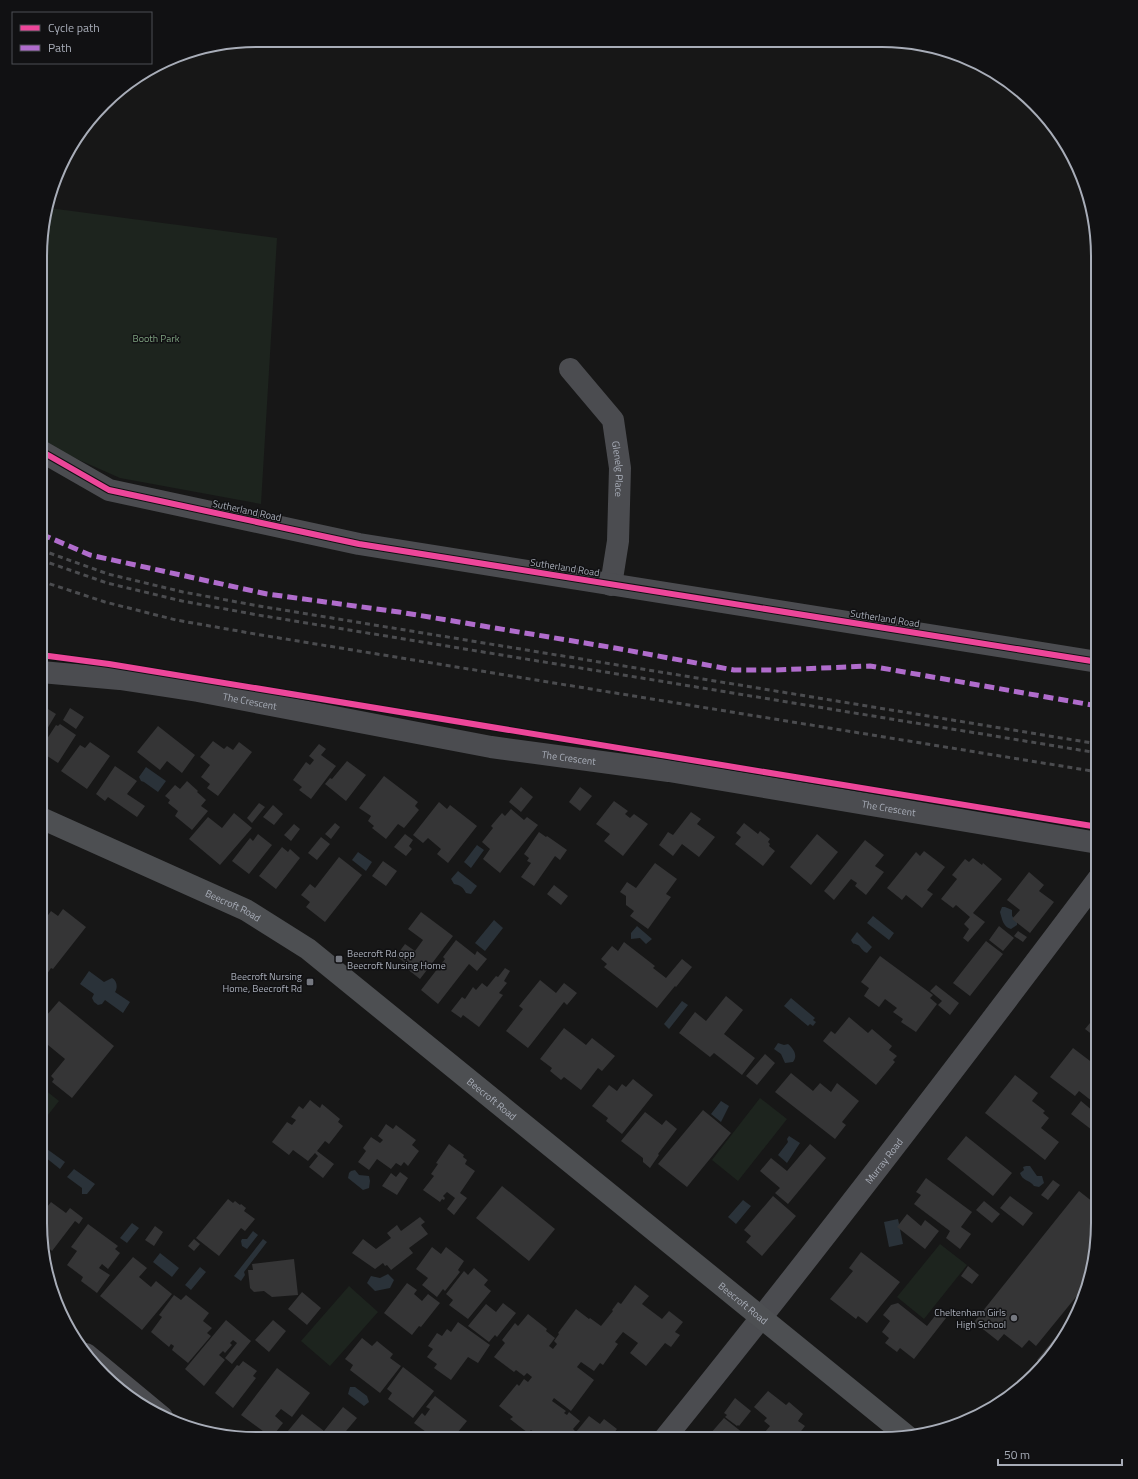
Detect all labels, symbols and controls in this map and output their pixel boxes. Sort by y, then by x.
legend [12,12,152,64]
text: Cycle path [48,18,100,37]
text: Path [48,38,72,57]
park label: Booth Park [133,331,180,346]
street label: Glenelg Place [608,440,627,497]
street label: Sutherland Road [211,496,283,525]
street label: Sutherland Road [529,555,601,580]
street label: Sutherland Road [849,606,921,631]
street label: The Crescent [221,689,278,714]
street label: The Crescent [541,747,597,769]
street label: The Crescent [861,796,917,820]
street label: Beecroft Road [203,886,264,925]
place label: Beecroft Rd opp Beecroft Nursing Home [347,946,446,973]
marker: Beecroft Rd opp Beecroft Nursing Home [334,954,344,964]
place label: Beecroft Nursing Home, Beecroft Rd [223,969,302,996]
marker: Beecroft Nursing Home, Beecroft Rd [305,977,315,987]
street label: Beecroft Road [464,1074,520,1124]
street label: Murray Road [861,1135,907,1187]
street label: Beecroft Road [715,1279,771,1328]
place label: Cheltenham Girls High School [934,1305,1006,1332]
marker: Cheltenham Girls High School [1009,1313,1019,1323]
scale bar [998,1441,1122,1467]
text: 50 m [1004,1445,1030,1464]

